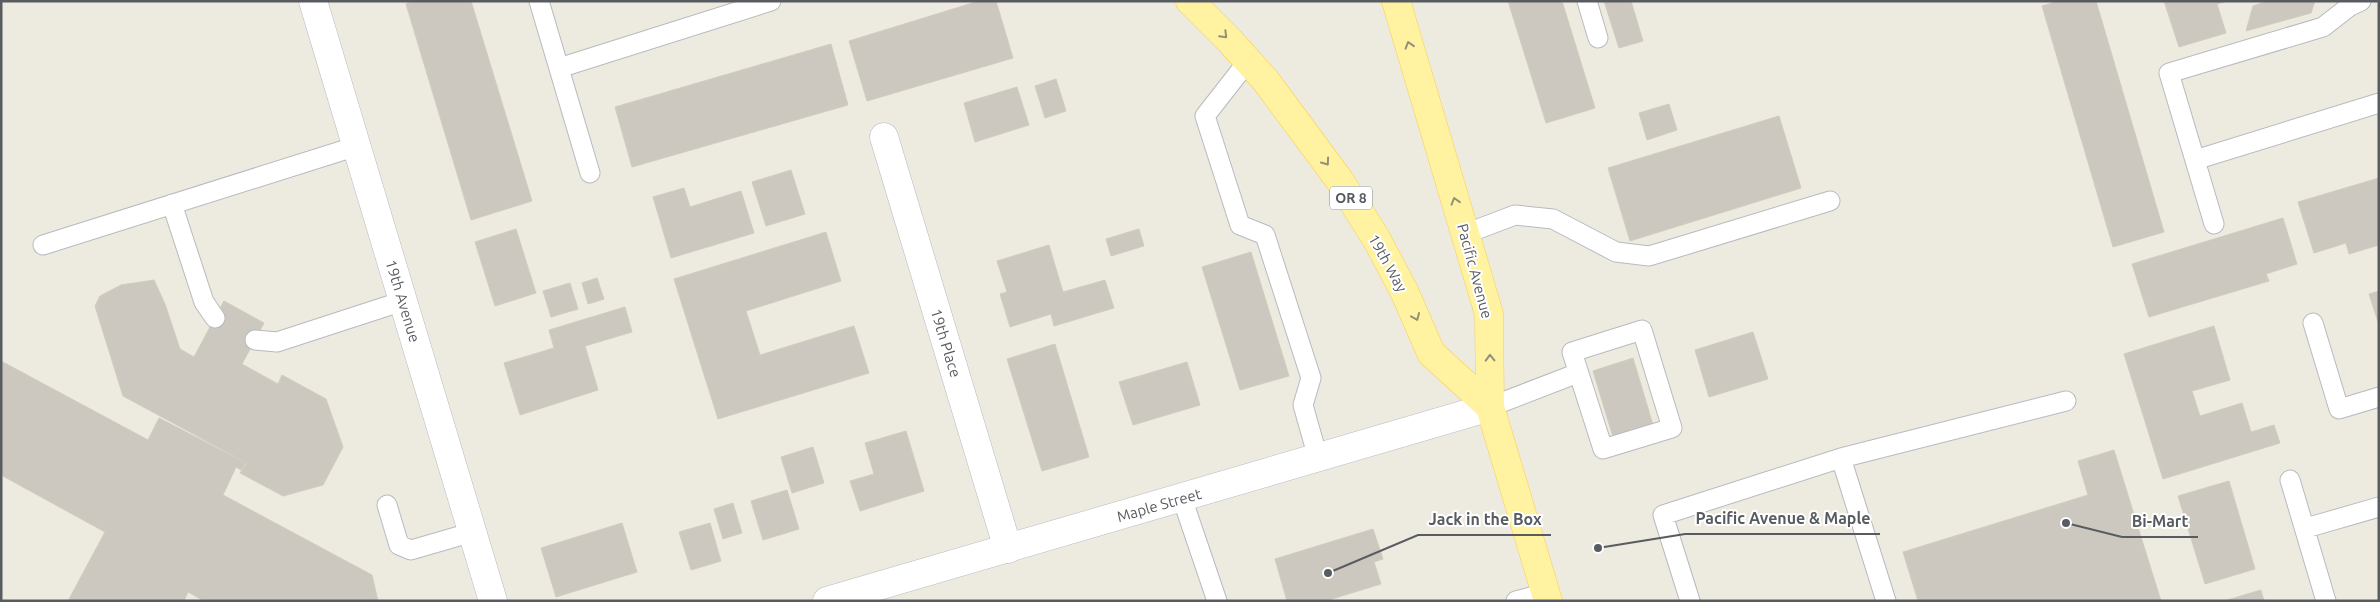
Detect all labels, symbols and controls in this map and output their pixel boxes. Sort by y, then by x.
one-way arrow [1219,30,1228,39]
one-way arrow [1405,41,1415,49]
one-way arrow [1321,156,1329,165]
road number: OR 8 [1330,187,1372,210]
one-way arrow [1451,197,1461,205]
street label: Pacific Avenue [1454,222,1496,320]
street label: 19th Way [1365,231,1411,295]
street label: 19th Avenue [382,258,424,344]
street label: 19th Place [928,307,964,379]
one-way arrow [1409,312,1420,321]
one-way arrow [1485,354,1495,362]
street label: Maple Street [1115,485,1203,525]
callout: Pacific Avenue & Maple [1685,503,1880,534]
callout: Jack in the Box [1418,504,1551,535]
callout: Bi-Mart [2122,506,2198,537]
text: Pacific Avenue & Maple [1695,509,1871,527]
text: Jack in the Box [1428,510,1542,528]
text: Bi-Mart [2132,512,2188,530]

